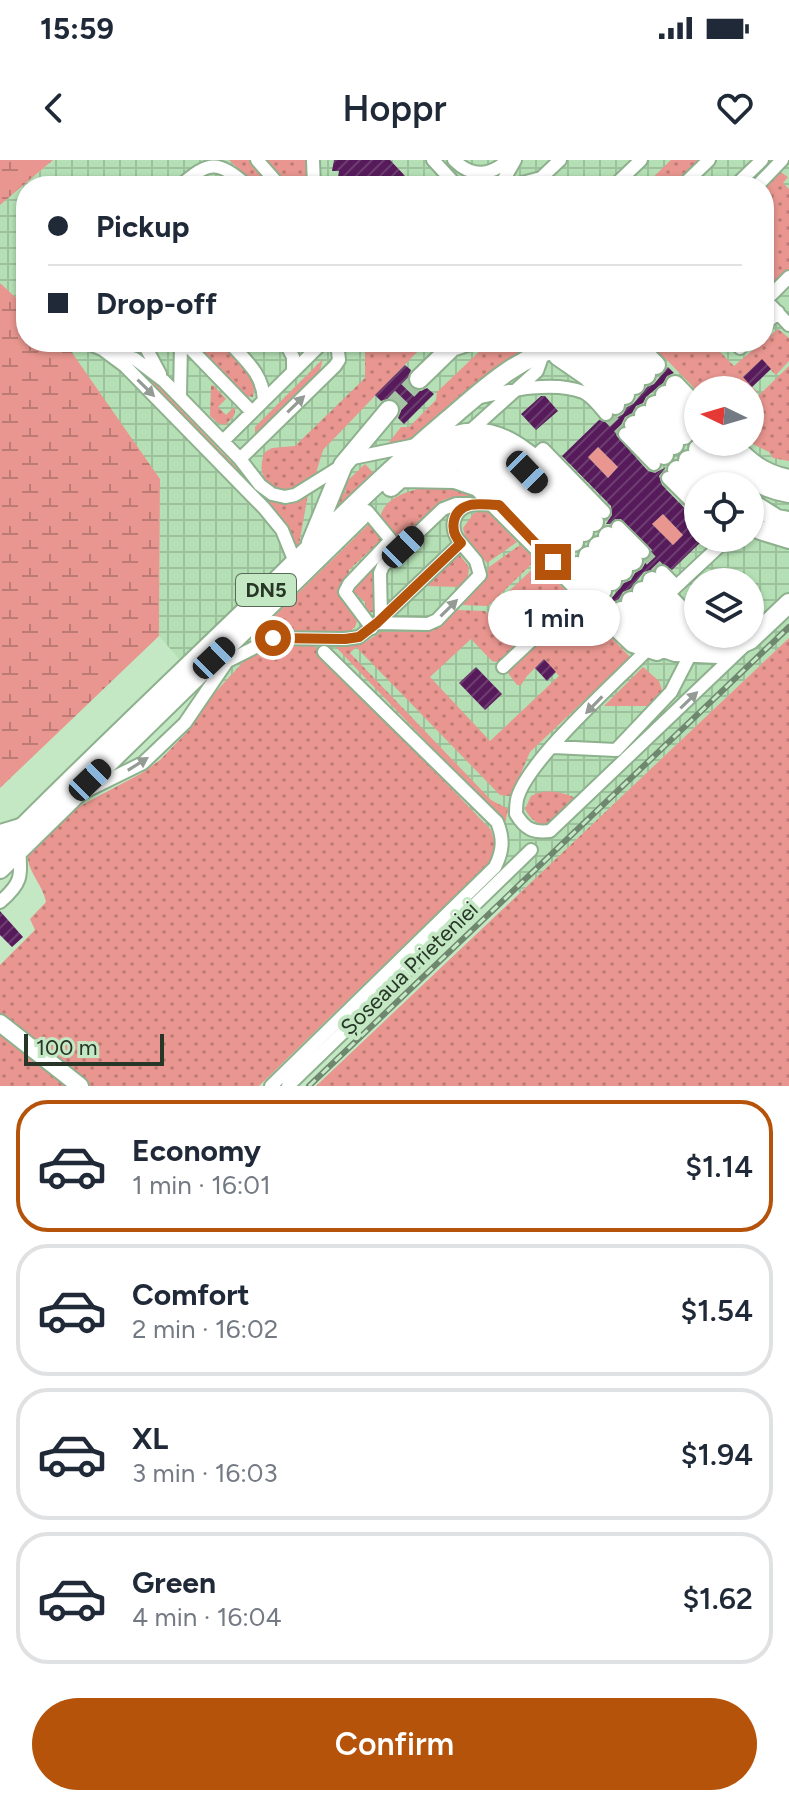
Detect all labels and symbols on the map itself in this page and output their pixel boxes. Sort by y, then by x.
north arrow [684,376,764,456]
one-way arrow [137,378,155,397]
one-way arrow [286,395,305,414]
car [502,446,552,498]
car [377,522,429,572]
route end [535,544,571,580]
road number: DN5 [236,574,296,606]
callout: 1 min [487,590,619,646]
one-way arrow [439,599,458,618]
route start [255,620,291,656]
car [188,633,240,683]
one-way arrow [680,691,699,709]
one-way arrow [585,695,604,714]
car [64,755,116,805]
one-way arrow [127,757,149,771]
street label: Șoseaua Prieteniei [335,896,484,1041]
scale bar [24,1030,164,1066]

